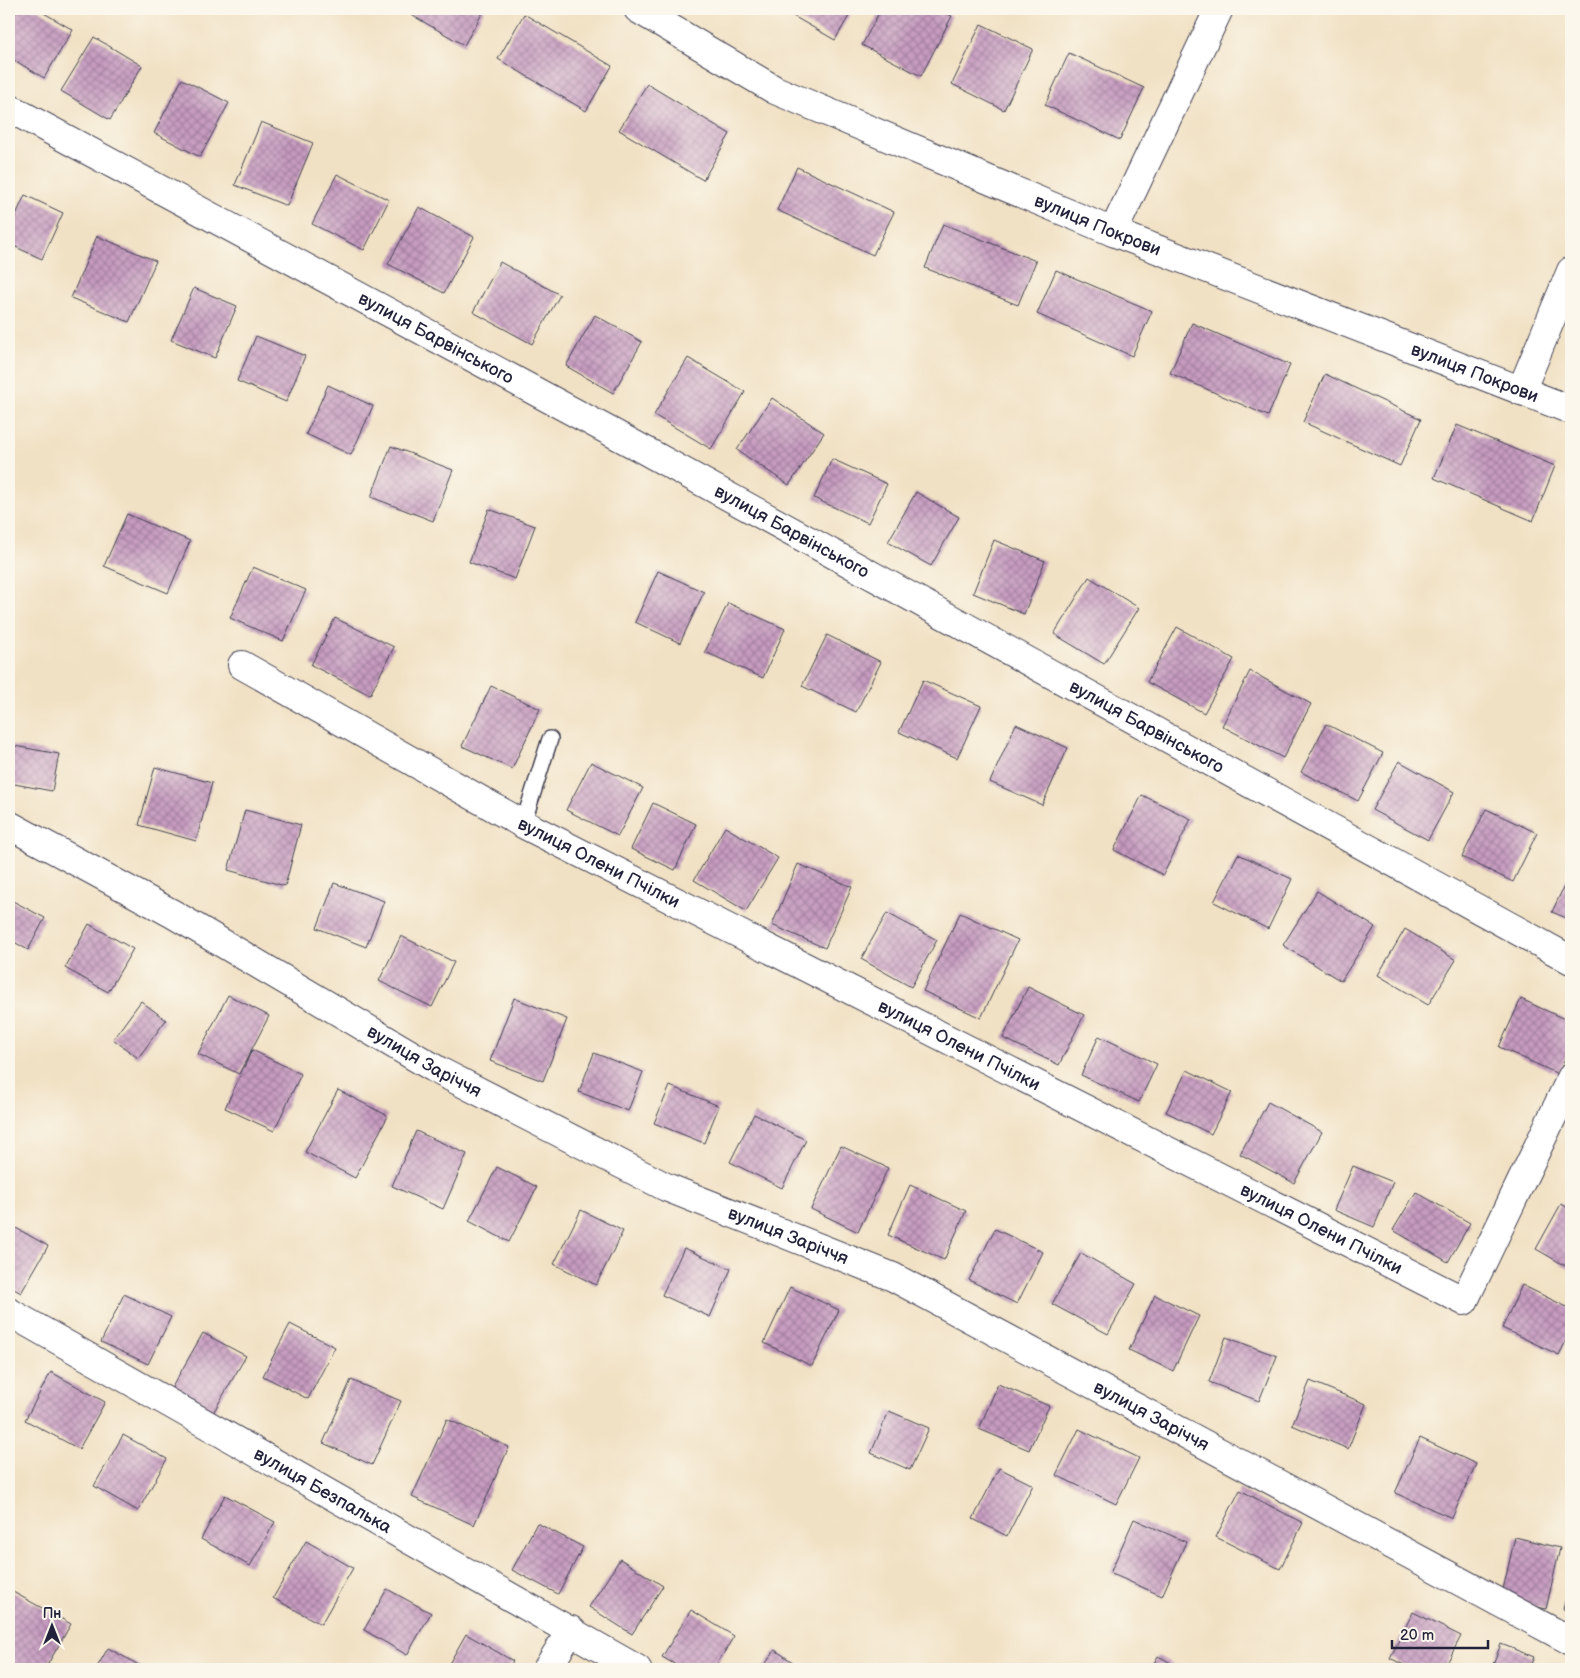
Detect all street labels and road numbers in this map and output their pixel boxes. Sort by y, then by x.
street label: вулиця Покрови [1031,190,1164,260]
street label: вулиця Барвінського [355,288,517,388]
street label: вулиця Покрови [1408,338,1542,407]
street label: вулиця Барвінського [711,480,873,582]
street label: вулиця Барвінського [1066,676,1228,778]
street label: вулиця Олени Пчілки [514,813,683,912]
street label: вулиця Олени Пчілки [875,995,1044,1095]
street label: вулиця Заріччя [364,1021,485,1102]
street label: вулиця Олени Пчілки [1237,1179,1406,1279]
street label: вулиця Заріччя [725,1202,852,1269]
street label: вулиця Заріччя [1090,1376,1213,1455]
street label: вулиця Безпалька [250,1443,396,1538]

